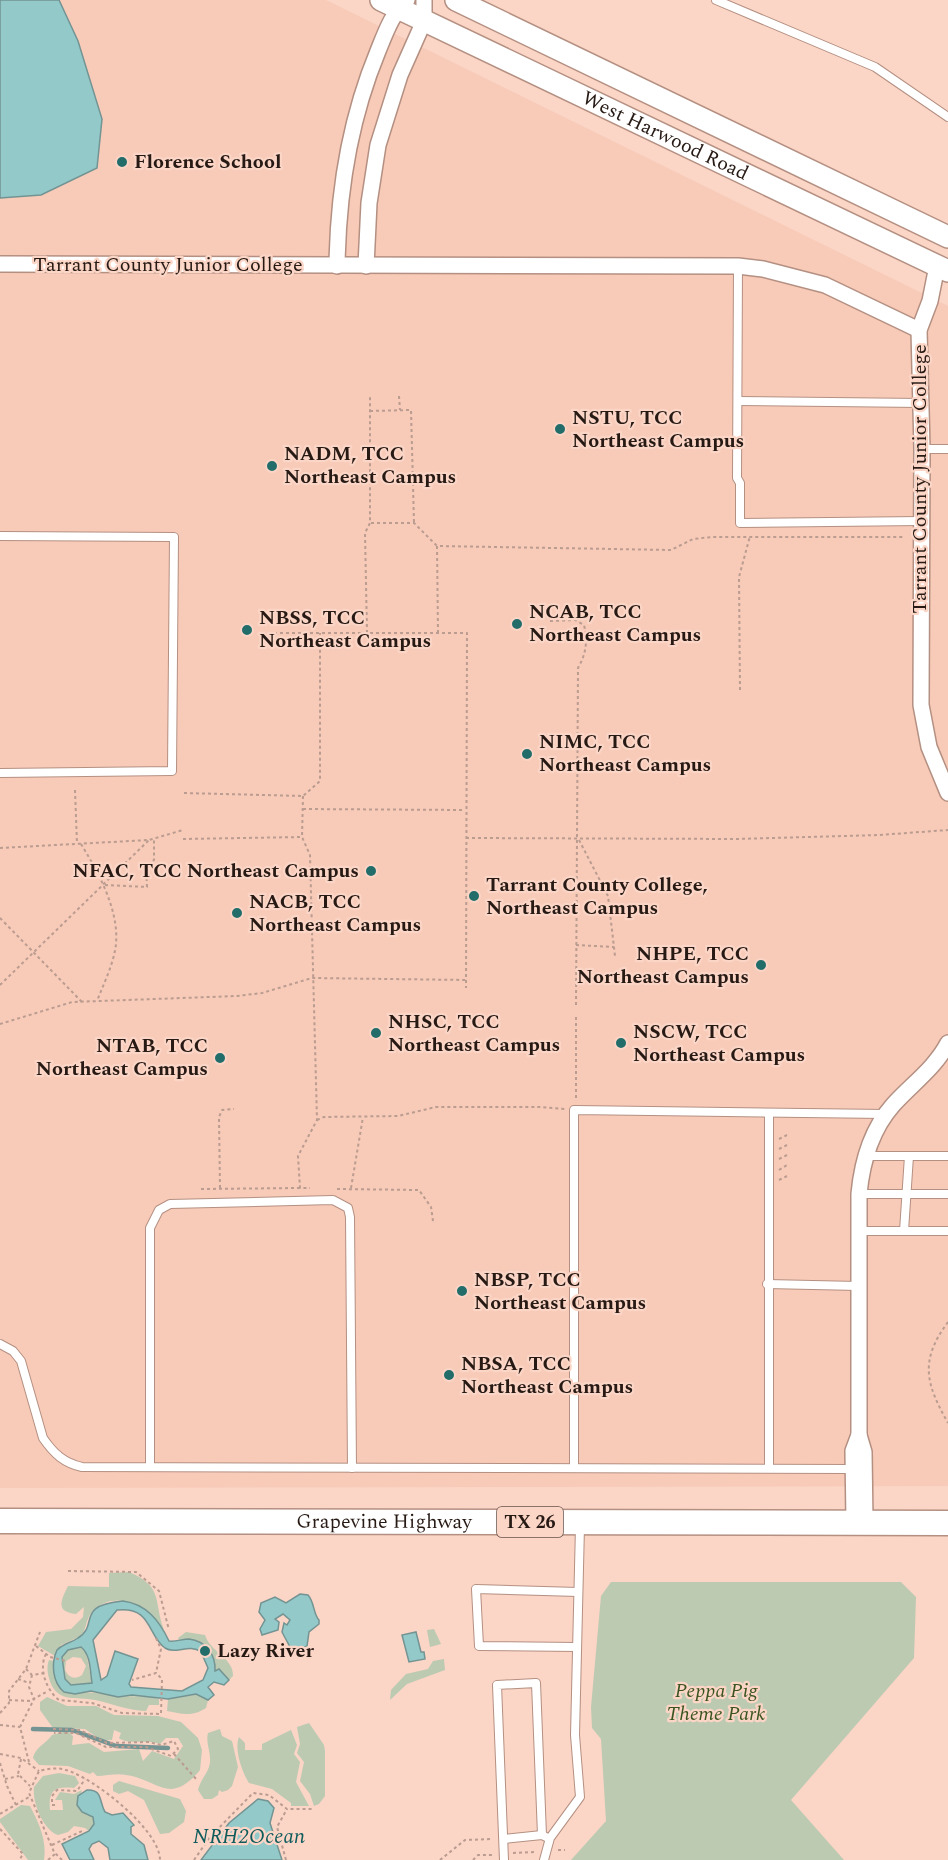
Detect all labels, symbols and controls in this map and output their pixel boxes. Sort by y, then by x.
street label: West Harwood Road [577,83,754,189]
place label: Florence School [134,147,282,177]
marker: Florence School [115,155,129,169]
street label: Tarrant County Junior College [33,250,303,280]
street label: Tarrant County Junior College [905,344,935,614]
place label: NSTU, TCC Northeast Campus [572,403,744,456]
marker: NSTU, TCC Northeast Campus [553,422,567,436]
place label: NADM, TCC Northeast Campus [284,439,456,492]
marker: NADM, TCC Northeast Campus [265,459,279,473]
place label: NCAB, TCC Northeast Campus [529,597,701,650]
place label: NBSS, TCC Northeast Campus [259,603,431,656]
marker: NCAB, TCC Northeast Campus [510,617,524,631]
marker: NBSS, TCC Northeast Campus [240,623,254,637]
place label: NIMC, TCC Northeast Campus [539,727,711,780]
marker: NIMC, TCC Northeast Campus [520,747,534,761]
place label: NFAC, TCC Northeast Campus [73,856,359,886]
marker: NFAC, TCC Northeast Campus [364,864,378,878]
place label: Tarrant County College, Northeast Campus [486,870,708,923]
place label: NACB, TCC Northeast Campus [249,887,421,940]
marker: Tarrant County College, Northeast Campus [467,889,481,903]
marker: NACB, TCC Northeast Campus [230,906,244,920]
place label: NHPE, TCC Northeast Campus [577,939,749,992]
marker: NHPE, TCC Northeast Campus [754,958,768,972]
place label: NHSC, TCC Northeast Campus [388,1007,560,1060]
place label: NSCW, TCC Northeast Campus [633,1017,805,1070]
marker: NHSC, TCC Northeast Campus [369,1026,383,1040]
place label: NTAB, TCC Northeast Campus [36,1031,208,1084]
marker: NSCW, TCC Northeast Campus [614,1036,628,1050]
marker: NTAB, TCC Northeast Campus [213,1051,227,1065]
place label: NBSP, TCC Northeast Campus [474,1265,646,1318]
marker: NBSP, TCC Northeast Campus [455,1284,469,1298]
place label: NBSA, TCC Northeast Campus [461,1349,633,1402]
marker: NBSA, TCC Northeast Campus [442,1368,456,1382]
street label: Grapevine Highway [296,1507,473,1537]
road number: TX 26 [497,1507,563,1537]
place label: Lazy River [217,1636,315,1666]
marker: Lazy River [198,1644,212,1658]
park label: Peppa Pig Theme Park [667,1676,766,1729]
water label: NRH2Ocean [193,1821,305,1853]

